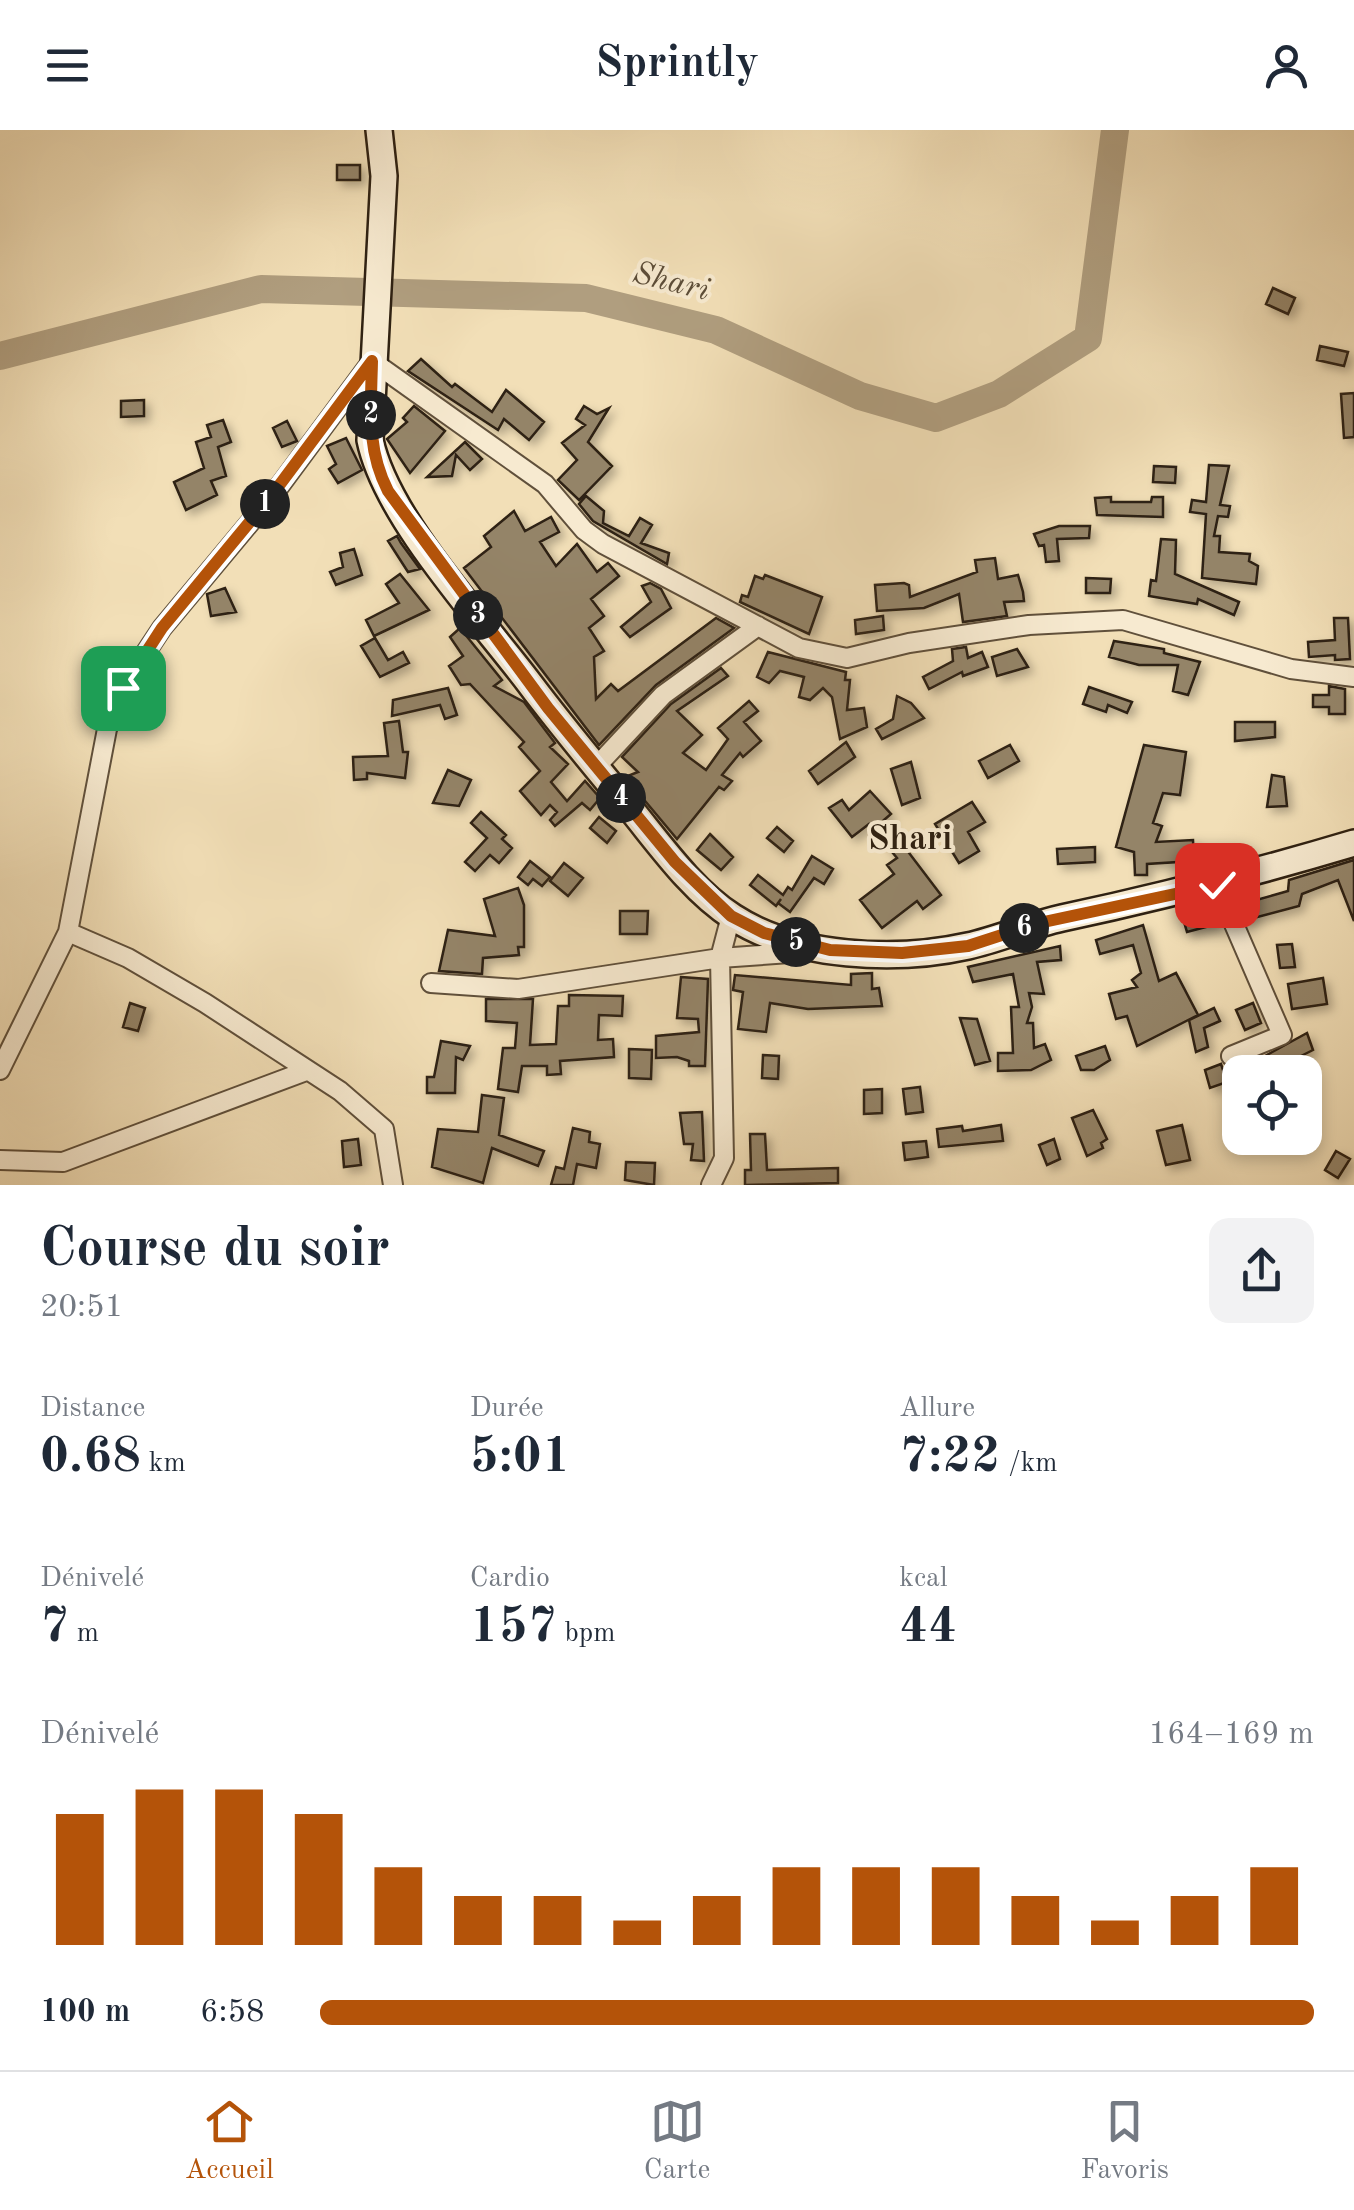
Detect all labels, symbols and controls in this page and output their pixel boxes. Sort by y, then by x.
icon: menu [40,38,95,93]
icon: person [1259,38,1314,93]
text: Sprintly [595,42,759,87]
water label: Shari [629,258,713,308]
pin: 2 [346,390,396,440]
text: 2 [363,401,379,429]
pin: 1 [240,479,290,529]
text: 1 [257,490,273,518]
pin: 3 [453,590,503,640]
text: 3 [470,601,486,629]
pin [81,646,166,731]
icon: arrive [96,661,151,716]
pin: 4 [596,773,646,823]
text: 4 [613,784,629,812]
district label: Shari [868,822,952,857]
pin [1175,843,1260,928]
icon: check [1190,858,1245,913]
pin: 6 [999,903,1049,953]
text: 6 [1016,914,1032,942]
pin: 5 [771,917,821,967]
text: 5 [788,928,804,956]
map controls [1222,1055,1322,1155]
button: locate [1222,1055,1322,1155]
button: share [1209,1218,1314,1323]
text: Course du soir [40,1223,390,1278]
text: 20:51 [40,1292,123,1324]
text: Distance [40,1395,145,1423]
text: Durée [470,1395,544,1423]
text: Allure [899,1395,975,1423]
text: 0.68 [40,1433,141,1483]
text: 5:01 [470,1433,571,1483]
text: 7:22 [899,1433,1000,1483]
text: km [141,1450,186,1478]
text: /km [1000,1450,1058,1478]
text: Dénivelé [40,1565,144,1593]
text: Cardio [470,1565,550,1593]
text: kcal [899,1565,948,1593]
text: 7 [40,1603,69,1653]
text: 157 [470,1603,557,1653]
text: 44 [899,1603,957,1653]
text: m [69,1620,99,1648]
text: bpm [557,1620,616,1648]
text: Dénivelé [40,1719,159,1751]
text: 164–169 m [1148,1719,1314,1751]
text: 100 m [40,1997,130,2029]
text: 6:58 [200,1997,265,2029]
tab: Accueil [185,2094,274,2189]
tab: Carte [644,2094,710,2189]
tab: Favoris [1080,2094,1169,2189]

